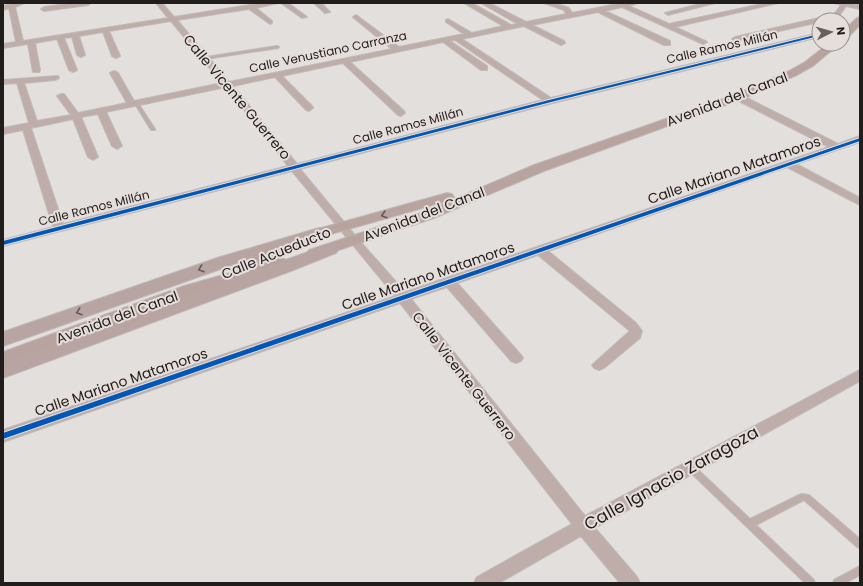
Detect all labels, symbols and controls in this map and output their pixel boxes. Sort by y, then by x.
north arrow [811,12,851,52]
street label: Calle Ramos Millán [665,25,779,68]
street label: Calle Venustiano Carranza [247,26,408,77]
text: N [833,26,849,36]
street label: Calle Vicente Guerrero [179,30,295,164]
street label: Avenida del Canal [663,67,791,131]
street label: Calle Ramos Millán [351,103,465,148]
street label: Calle Mariano Matamoros [645,131,823,209]
street label: Avenida del Canal [360,182,488,246]
street label: Calle Ramos Millán [37,185,151,230]
one-way arrow [381,210,388,219]
street label: Calle Acueducto [218,222,334,284]
street label: Calle Mariano Matamoros [339,237,517,315]
one-way arrow [198,265,205,273]
street label: Avenida del Canal [53,286,181,348]
one-way arrow [75,307,82,316]
street label: Calle Vicente Guerrero [407,308,521,444]
street label: Calle Mariano Matamoros [32,343,210,421]
street label: Calle Ignacio Zaragoza [579,420,763,536]

